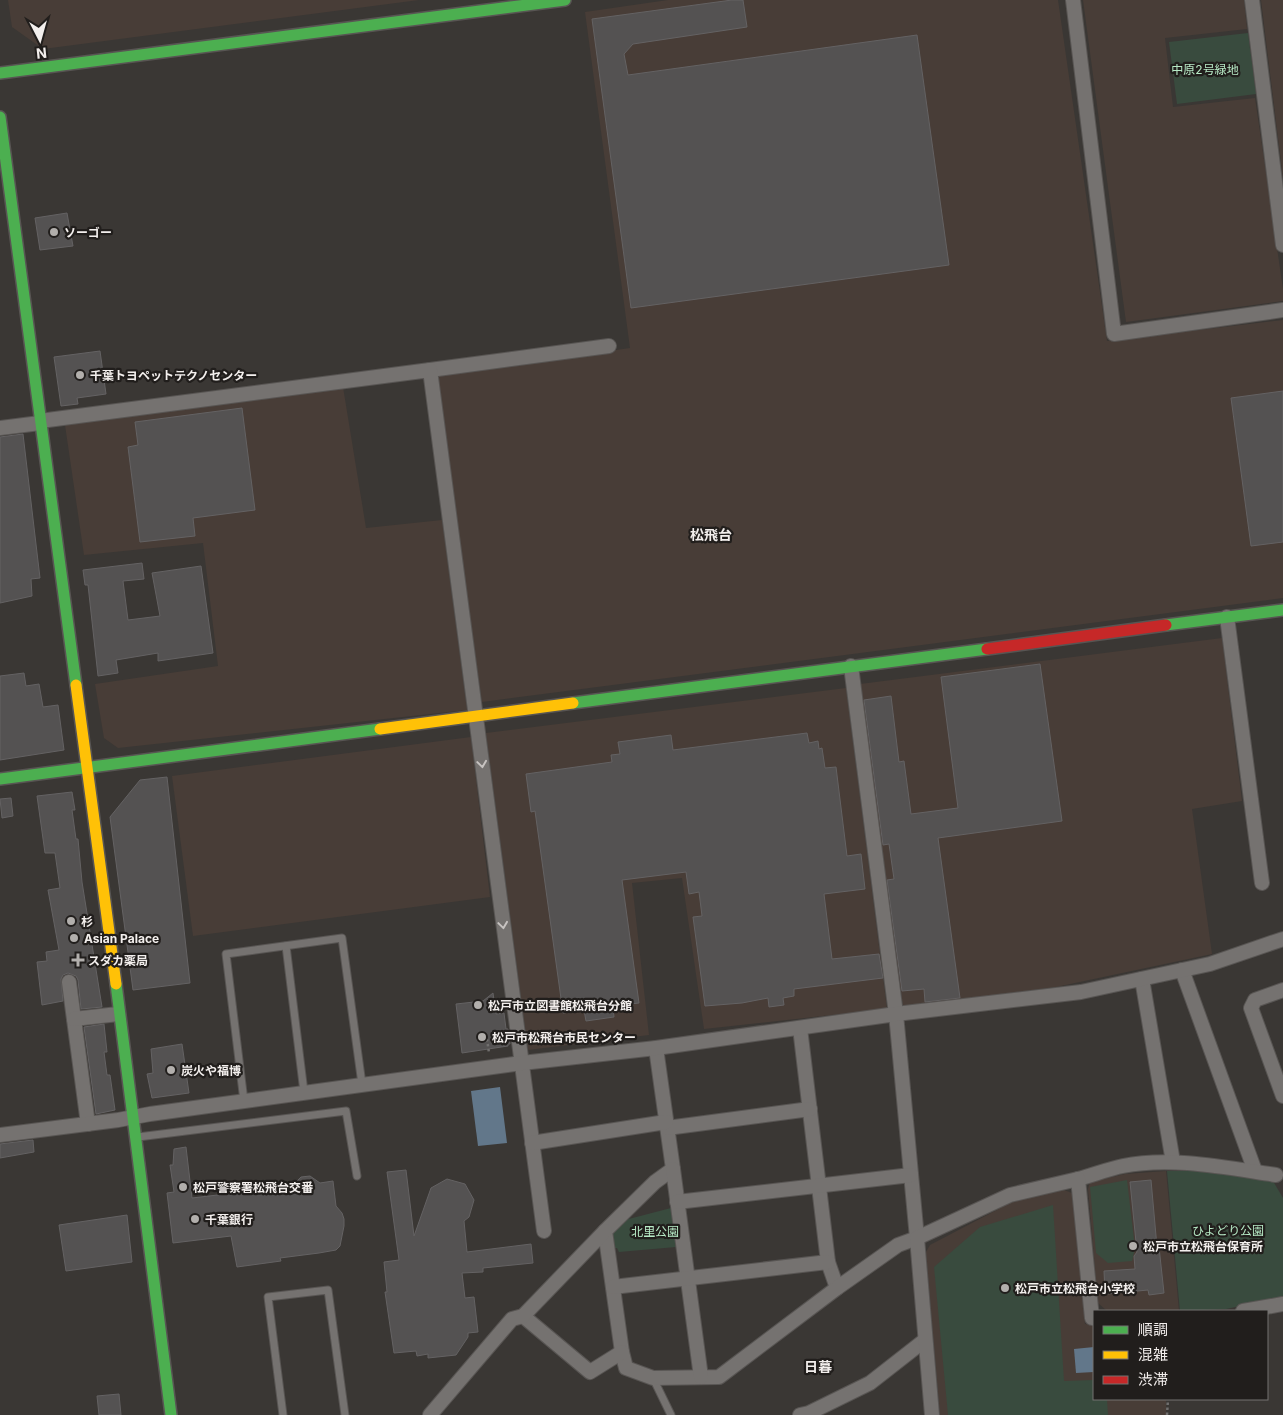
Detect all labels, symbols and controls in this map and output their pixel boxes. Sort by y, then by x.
north arrow [15,15,65,65]
text: N [35,44,48,62]
park label: 中原2号緑地 [1171,62,1239,77]
place label: ソーゴー [64,225,112,240]
marker: ソーゴー [48,226,60,238]
place label: 千葉トヨペットテクノセンター [90,368,257,383]
marker: 千葉トヨペットテクノセンター [74,369,86,381]
district label: 松飛台 [690,526,732,543]
one-way arrow [476,761,487,769]
place label: 杉 [81,914,93,929]
marker: 杉 [65,915,77,927]
one-way arrow [498,921,508,930]
place label: Asian Palace [84,931,159,946]
marker: Asian Palace [68,932,80,944]
place label: スダカ薬局 [88,953,148,968]
marker: スダカ薬局 [72,954,84,966]
place label: 松戸市立図書館松飛台分館 [488,998,632,1013]
marker: 松戸市立図書館松飛台分館 [472,999,484,1011]
place label: 松戸市松飛台市民センター [492,1030,636,1045]
marker: 松戸市松飛台市民センター [476,1031,488,1043]
place label: 炭火や福博 [181,1063,241,1078]
marker: 炭火や福博 [165,1064,177,1076]
place label: 松戸警察署松飛台交番 [193,1180,314,1195]
marker: 松戸警察署松飛台交番 [177,1181,189,1193]
place label: 千葉銀行 [205,1212,253,1227]
marker: 千葉銀行 [189,1213,201,1225]
park label: ひよどり公園 [1192,1223,1264,1238]
park label: 北里公園 [631,1224,679,1239]
place label: 松戸市立松飛台保育所 [1143,1239,1263,1254]
marker: 松戸市立松飛台保育所 [1127,1240,1139,1252]
place label: 松戸市立松飛台小学校 [1015,1281,1135,1296]
marker: 松戸市立松飛台小学校 [999,1282,1011,1294]
legend [1093,1310,1268,1400]
text: 順調 [1138,1320,1168,1339]
text: 混雑 [1138,1345,1168,1364]
district label: 日暮 [804,1358,832,1375]
text: 渋滞 [1138,1370,1168,1389]

